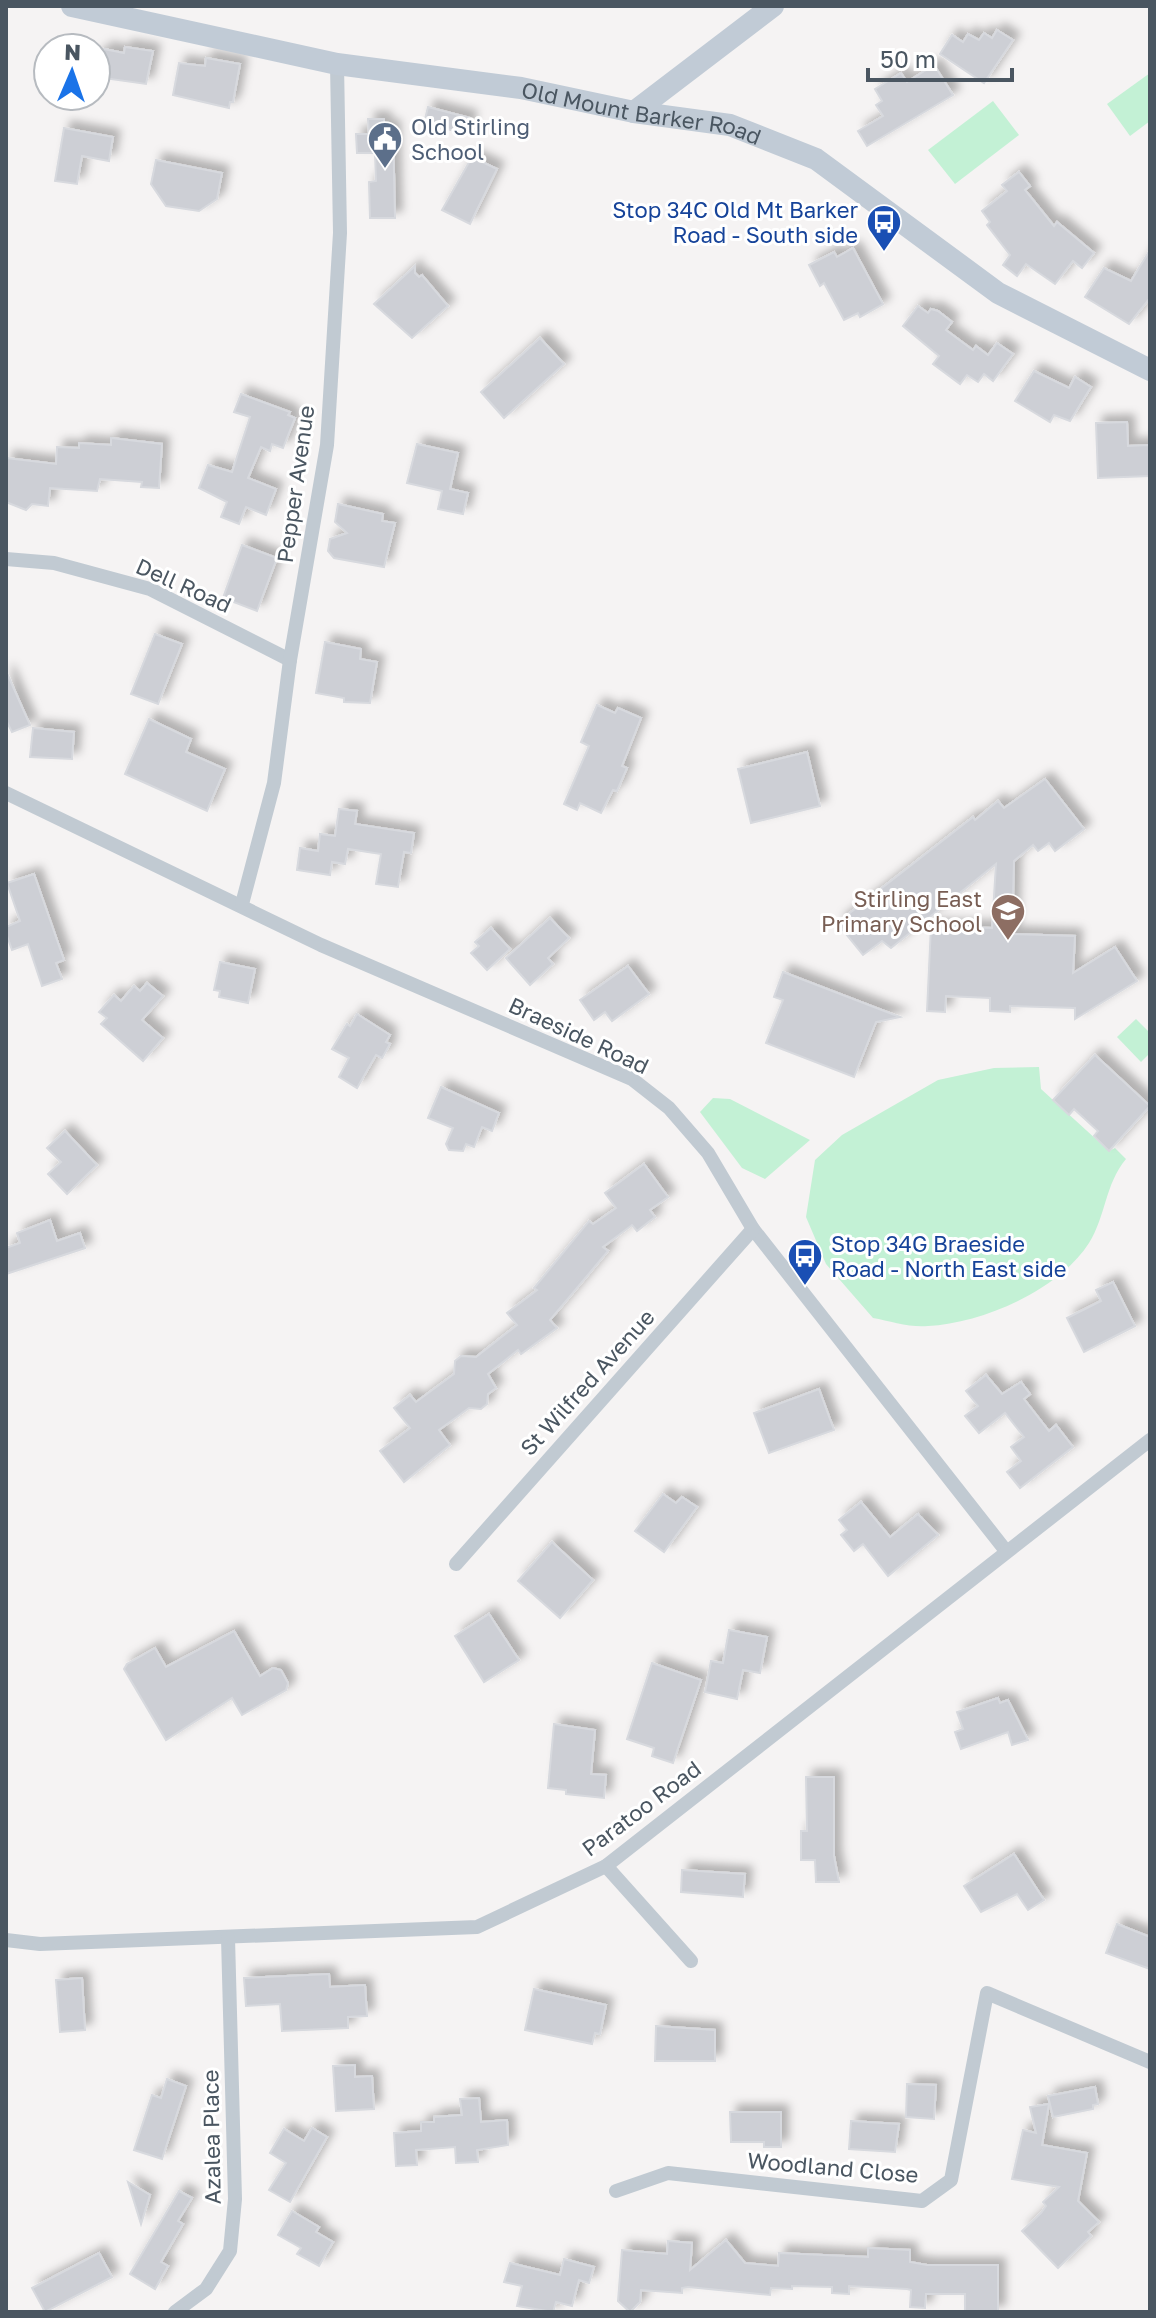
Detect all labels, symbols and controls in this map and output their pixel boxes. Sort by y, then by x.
north arrow [32,32,112,112]
scale bar [868,32,1012,82]
text: N [64,38,82,65]
text: 50 m [880,44,936,73]
street label: Old Mount Barker Road [519,75,765,150]
place label: Old Stirling School [411,113,530,165]
public building icon: Old Stirling School [366,120,404,170]
place label: Stop 34C Old Mt Barker Road - South side [612,196,858,248]
bus stop icon: Stop 34C Old Mt Barker Road - South side [865,203,903,253]
street label: Pepper Avenue [271,404,319,564]
street label: Dell Road [132,552,236,618]
place label: Stirling East Primary School [821,885,982,937]
school or university icon: Stirling East Primary School [989,892,1027,942]
street label: Braeside Road [505,991,653,1079]
place label: Stop 34G Braeside Road - North East side [831,1230,1066,1282]
bus stop icon: Stop 34G Braeside Road - North East side [786,1237,824,1287]
street label: St Wilfred Avenue [514,1303,660,1461]
street label: Paratoo Road [576,1755,706,1861]
street label: Azalea Place [196,2069,226,2205]
street label: Woodland Close [746,2146,920,2188]

